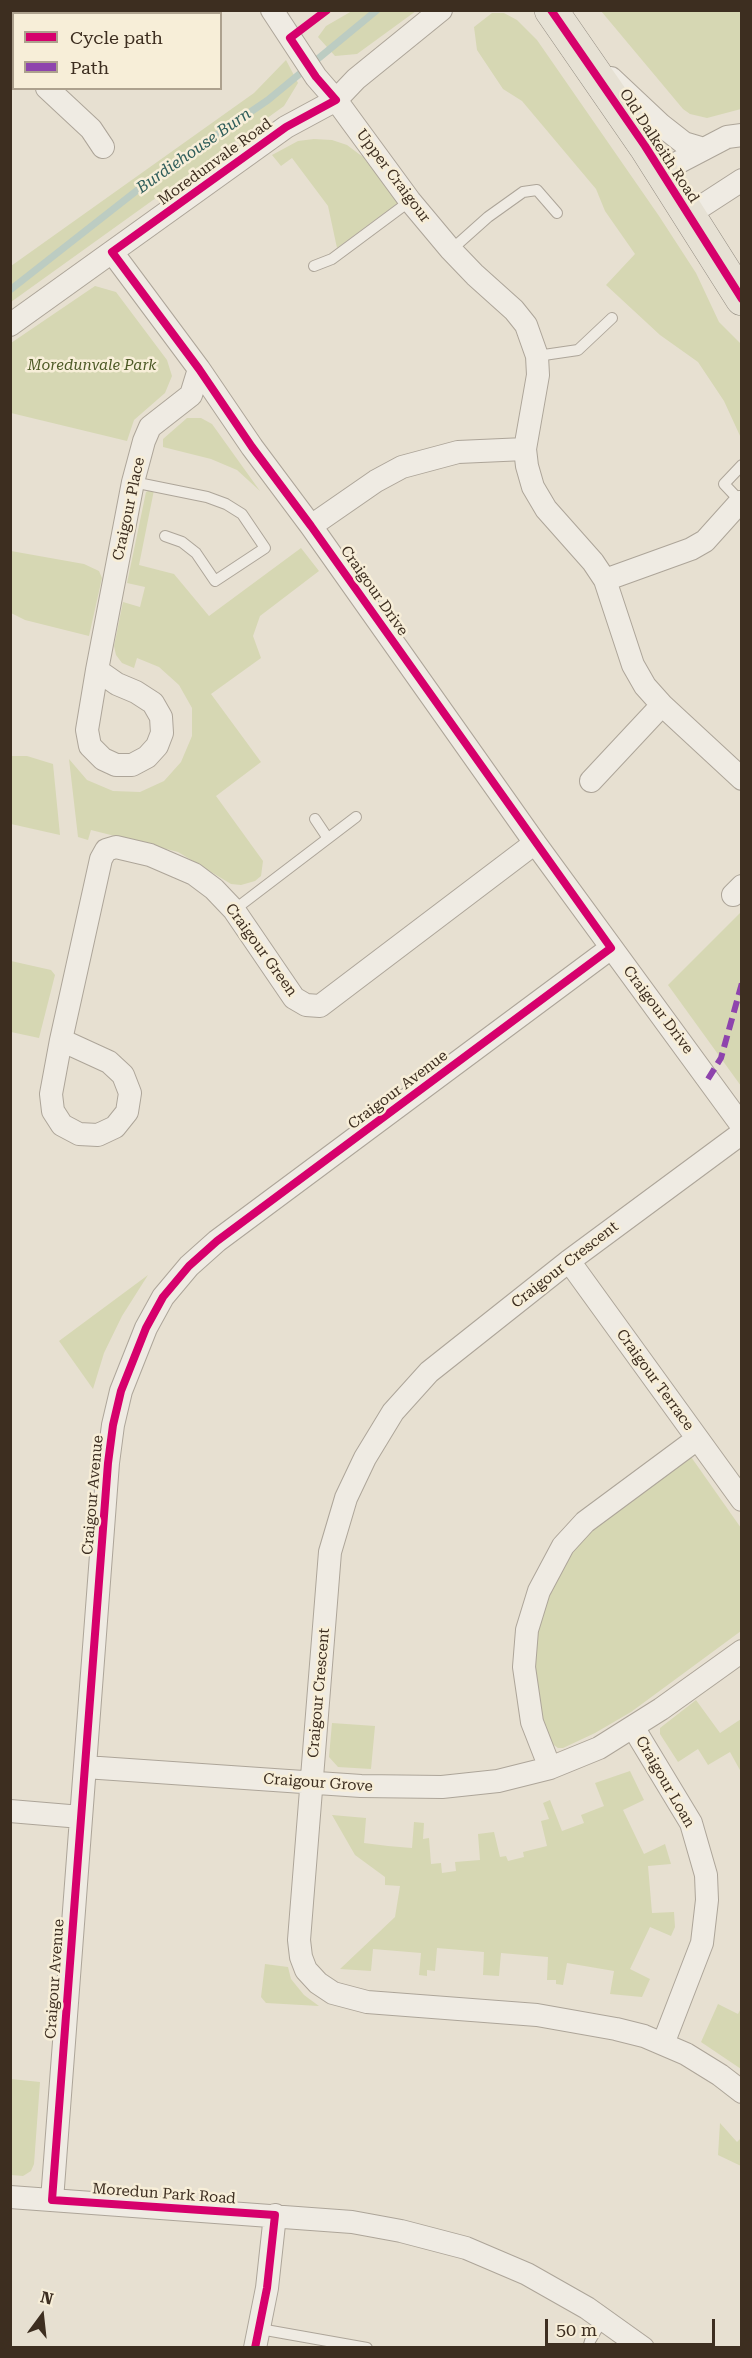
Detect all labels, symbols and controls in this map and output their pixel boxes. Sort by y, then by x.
legend [12,12,222,90]
text: Cycle path [70,27,163,48]
text: Path [70,57,109,78]
street label: Old Dalkeith Road [615,86,703,206]
water label: Burdiehouse Burn [133,104,255,198]
street label: Moredunvale Road [155,115,275,209]
street label: Upper Craigour [352,126,434,226]
park label: Moredunvale Park [28,357,156,375]
street label: Craigour Place [109,456,149,562]
street label: Craigour Drive [336,543,412,639]
street label: Craigour Green [221,900,301,1000]
street label: Craigour Drive [619,962,697,1058]
street label: Craigour Avenue [345,1047,451,1133]
street label: Craigour Crescent [508,1218,622,1312]
street label: Craigour Terrace [612,1326,698,1434]
street label: Craigour Avenue [79,1434,107,1556]
street label: Craigour Crescent [304,1627,334,1759]
street label: Craigour Loan [632,1733,698,1831]
street label: Craigour Grove [263,1770,373,1796]
street label: Craigour Avenue [42,1918,68,2040]
street label: Moredun Park Road [92,2180,236,2208]
north arrow [12,2286,72,2346]
text: N [38,2287,55,2309]
scale bar [548,2307,718,2345]
text: 50 m [556,2319,597,2340]

